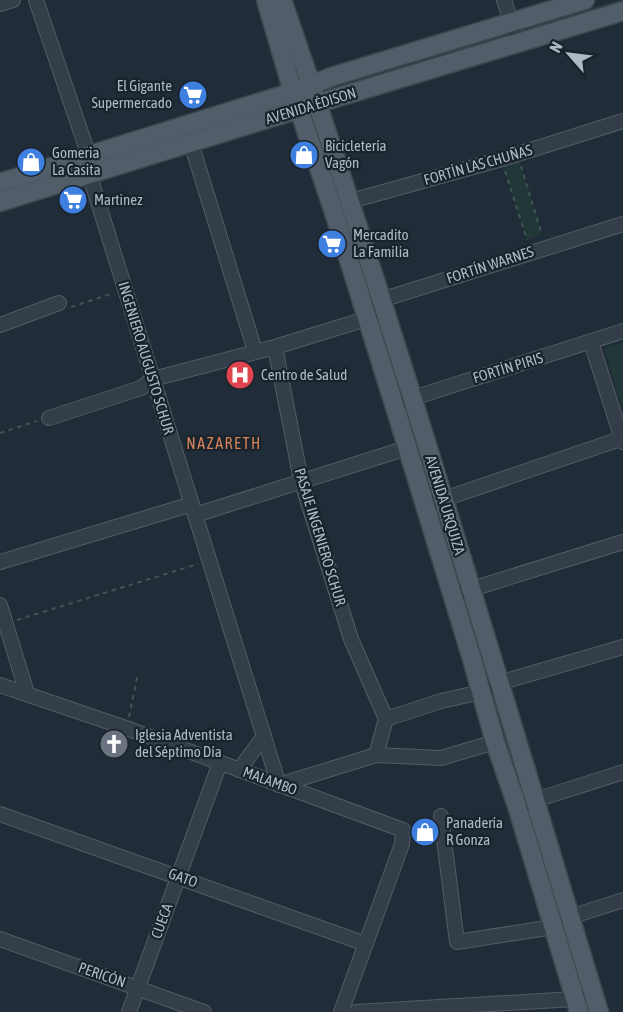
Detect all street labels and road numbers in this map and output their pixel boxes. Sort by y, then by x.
street label: AVENIDA ÉDISON [264,84,358,127]
street label: FORTÍN LAS CHUÑAS [422,141,534,188]
street label: FORTÍN WARNES [444,242,536,287]
street label: INGENIERO AUGUSTO SCHUR [115,279,178,437]
street label: FORTÍN PIRIS [471,349,545,386]
street label: AVENIDA URQUIZA [422,453,469,557]
street label: PASAJE INGENIERO SCHUR [291,466,350,608]
street label: MALAMBO [241,763,300,798]
street label: GATO [166,864,200,891]
street label: CUECA [147,900,176,941]
street label: PERICÓN [76,958,128,991]

